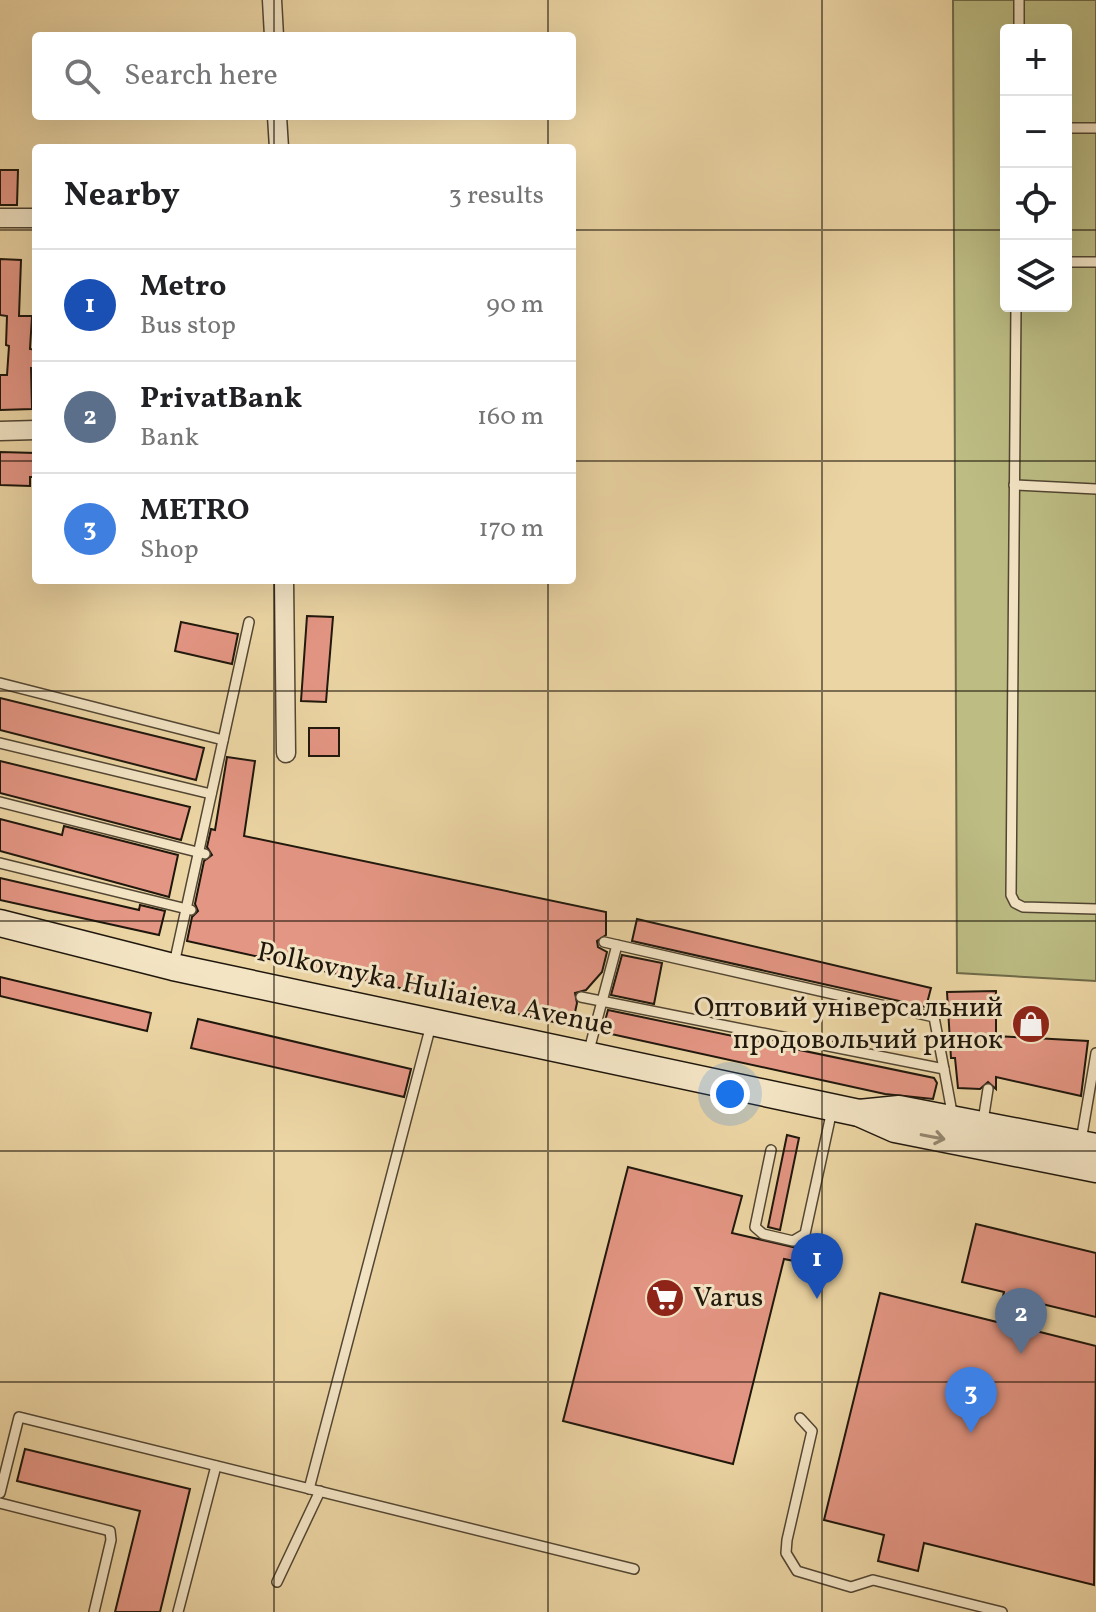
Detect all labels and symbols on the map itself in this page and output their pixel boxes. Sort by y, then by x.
street label: Polkovnyka Huliaieva Avenue [253,933,617,1047]
place label: Оптовий універсальний продовольчий ринок [694,989,1003,1060]
shop icon: Оптовий універсальний продовольчий ринок [1010,1003,1052,1045]
your location [710,1074,750,1114]
one-way arrow [919,1130,945,1145]
pin: 1 [791,1233,843,1299]
supermarket icon: Varus [644,1277,686,1319]
place label: Varus [693,1279,763,1318]
pin: 2 [995,1288,1047,1354]
pin: 3 [945,1367,997,1433]

